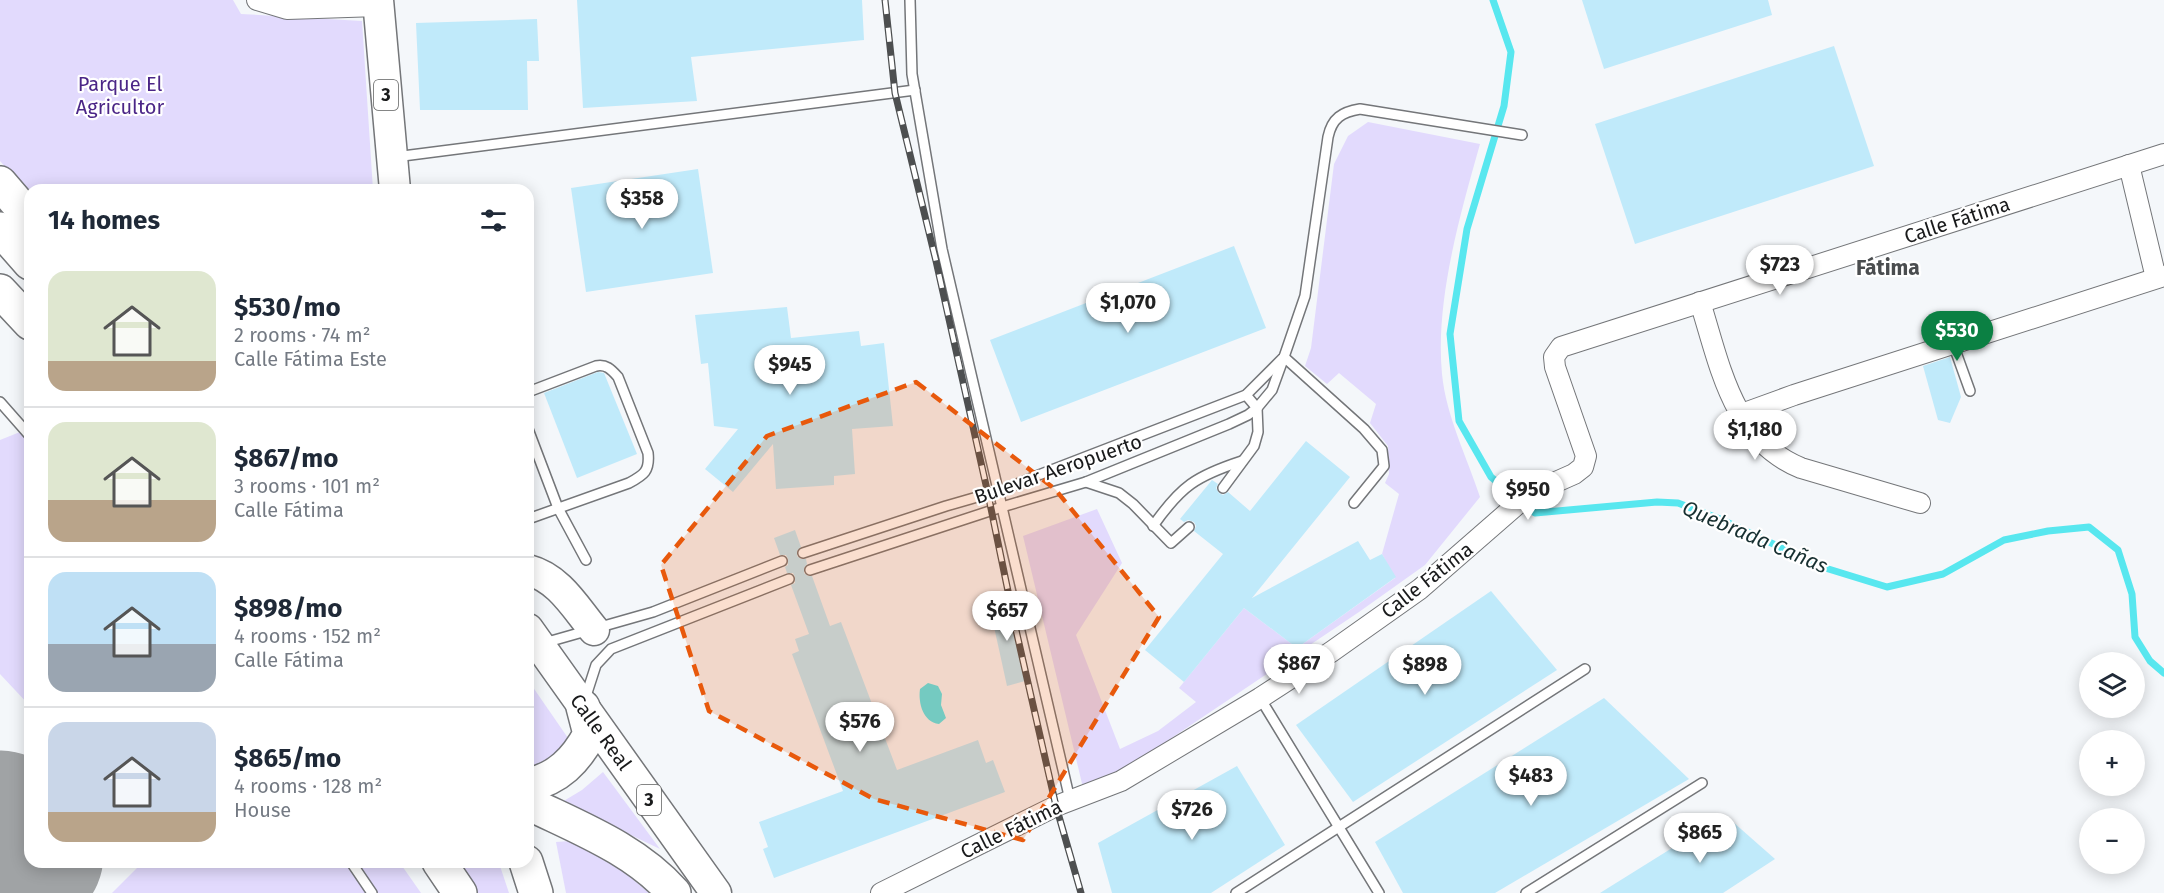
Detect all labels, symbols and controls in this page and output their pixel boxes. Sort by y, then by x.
park label: Parque El Agricultor [76,72,164,119]
road number: 3 [374,80,398,110]
pin: $358 [606,179,678,230]
text: $358 [620,186,664,210]
street label: Calle Fátima [1901,192,2013,248]
icon: filters [477,204,510,237]
text: 14 homes [48,205,160,236]
pin: $723 [1744,245,1816,296]
text: $723 [1760,252,1800,276]
district label: Fátima [1856,255,1920,281]
pin: $1,070 [1079,283,1177,334]
text: $1,070 [1100,290,1156,314]
text: $530/mo [234,292,341,323]
icon: home [96,295,168,367]
pin: $530 [1921,311,1993,362]
text: $530 [1935,318,1979,342]
text: 2 rooms · 74 m² [234,323,371,347]
pin: $945 [754,345,826,396]
text: Calle Fátima Este [234,347,387,371]
text: $945 [768,352,812,376]
pin: $1,180 [1706,410,1804,461]
text: $1,180 [1728,417,1782,441]
street label: Bulevar Aeropuerto [971,429,1145,509]
text: $867/mo [234,443,338,474]
icon: home [96,446,168,518]
pin: $950 [1492,470,1564,521]
text: 3 rooms · 101 m² [234,474,380,498]
text: $950 [1506,477,1550,501]
water label: Quebrada Cañas [1678,495,1832,579]
text: Calle Fátima [234,498,344,522]
street label: Calle Fátima [1376,537,1478,623]
pin: $657 [971,591,1043,642]
text: $898/mo [234,593,343,624]
icon: home [96,596,168,668]
text: $657 [986,598,1028,622]
text: 4 rooms · 152 m² [234,624,381,648]
pin: $867 [1263,644,1335,695]
pin: $898 [1389,645,1461,696]
text: Calle Fátima [234,648,344,672]
text: $867 [1278,651,1320,675]
text: $898 [1402,652,1448,676]
map controls [2079,652,2145,874]
button: layers [2079,652,2145,718]
street label: Calle Real [565,689,637,775]
pin: $576 [824,702,896,753]
text: $576 [839,709,881,733]
button: + [2079,730,2145,796]
text: $865/mo [234,743,341,774]
icon: home [96,746,168,818]
pin: $483 [1495,756,1567,807]
text: $483 [1509,763,1553,787]
text: 4 rooms · 128 m² [234,774,382,798]
road number: 3 [637,785,661,815]
pin: $726 [1156,790,1228,841]
street label: Calle Fátima [956,794,1066,864]
text: $726 [1171,797,1213,821]
text: House [234,798,291,822]
button: − [2079,808,2145,874]
pin: $865 [1664,813,1736,864]
text: $865 [1678,820,1722,844]

